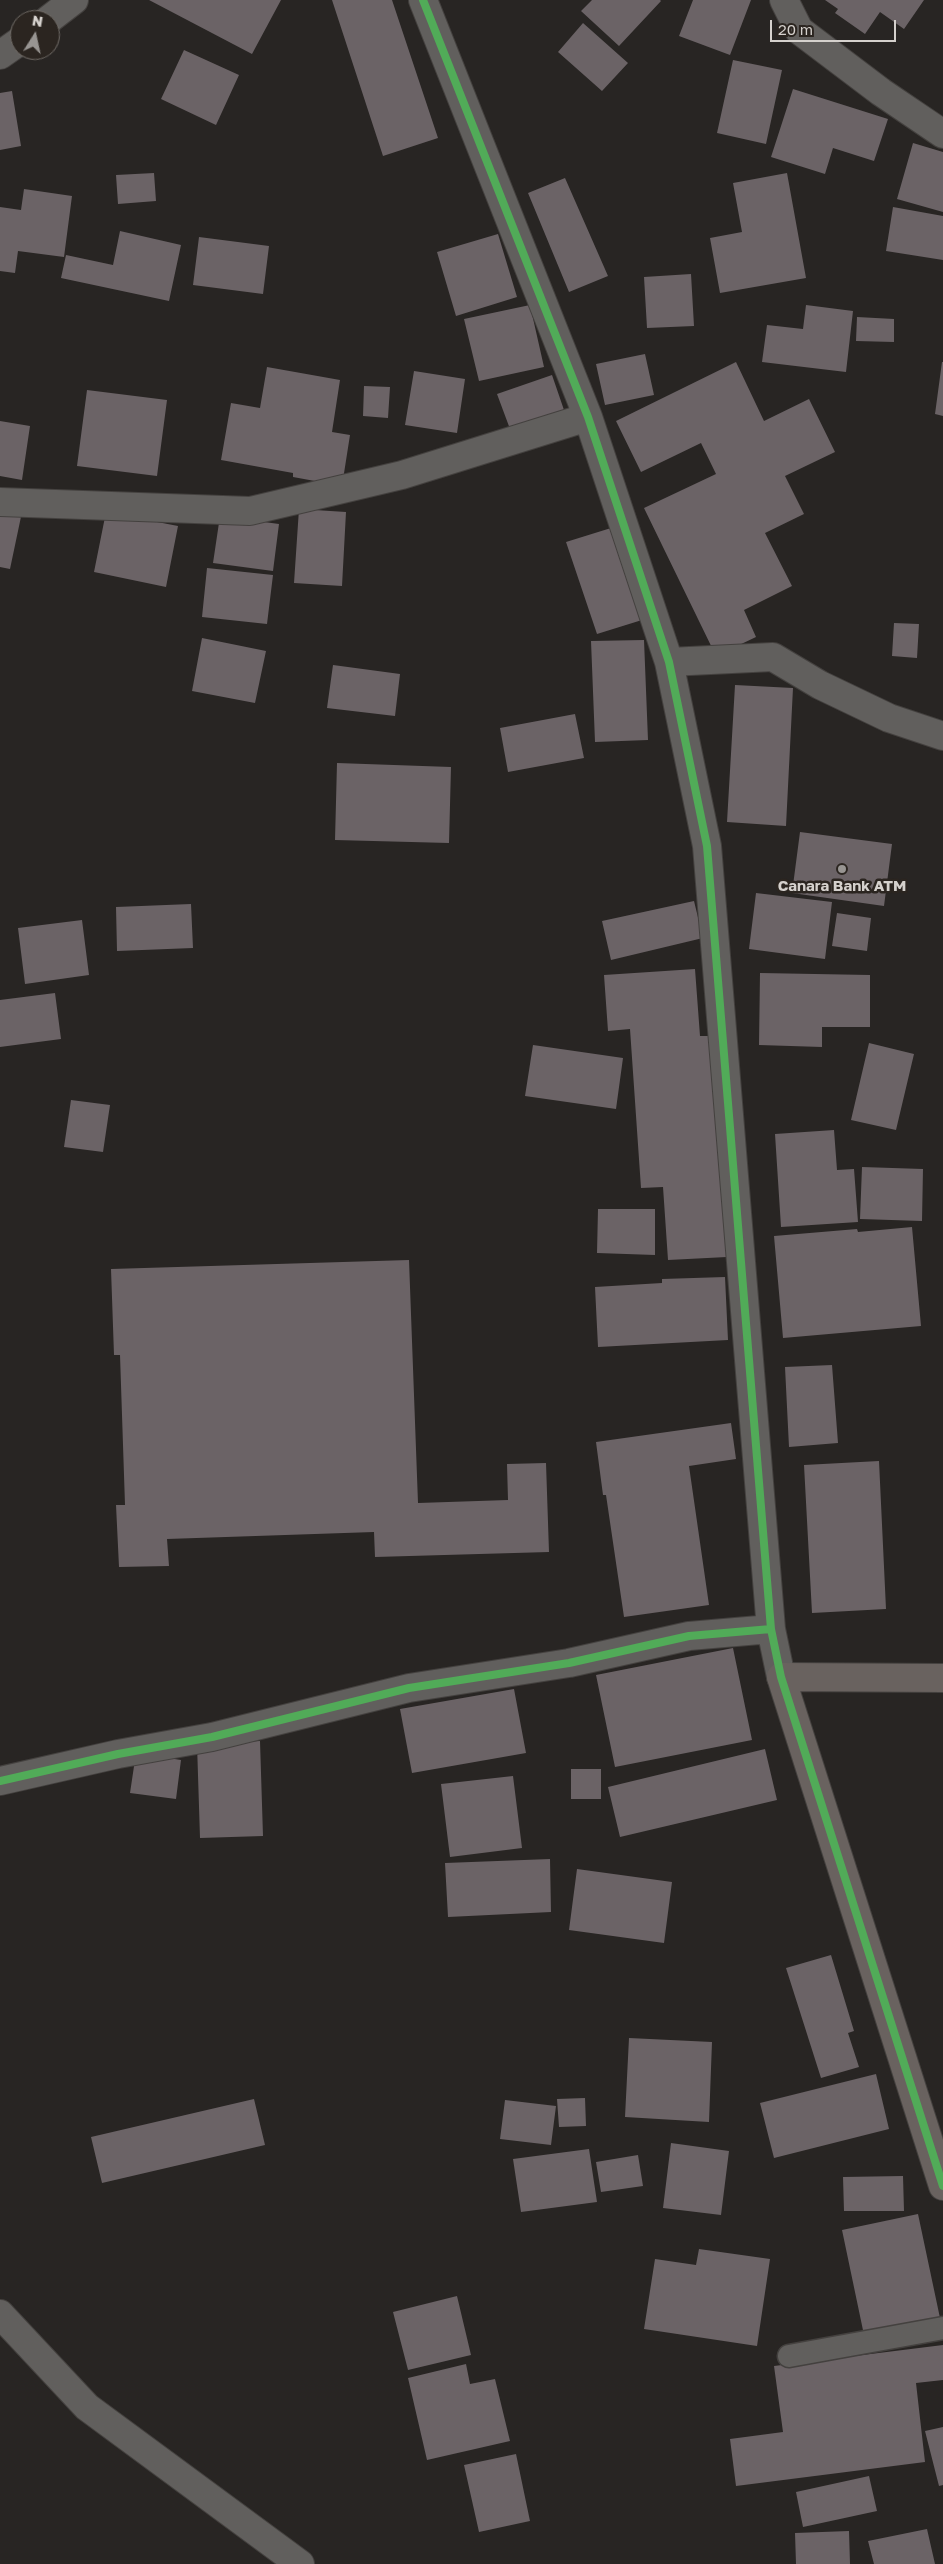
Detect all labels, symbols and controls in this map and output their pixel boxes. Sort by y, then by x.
north arrow [10,10,60,60]
scale bar [773,10,899,42]
text: N [31,11,44,30]
text: 20 m [778,20,813,38]
marker: Canara Bank ATM [836,863,848,875]
place label: Canara Bank ATM [778,877,906,895]

